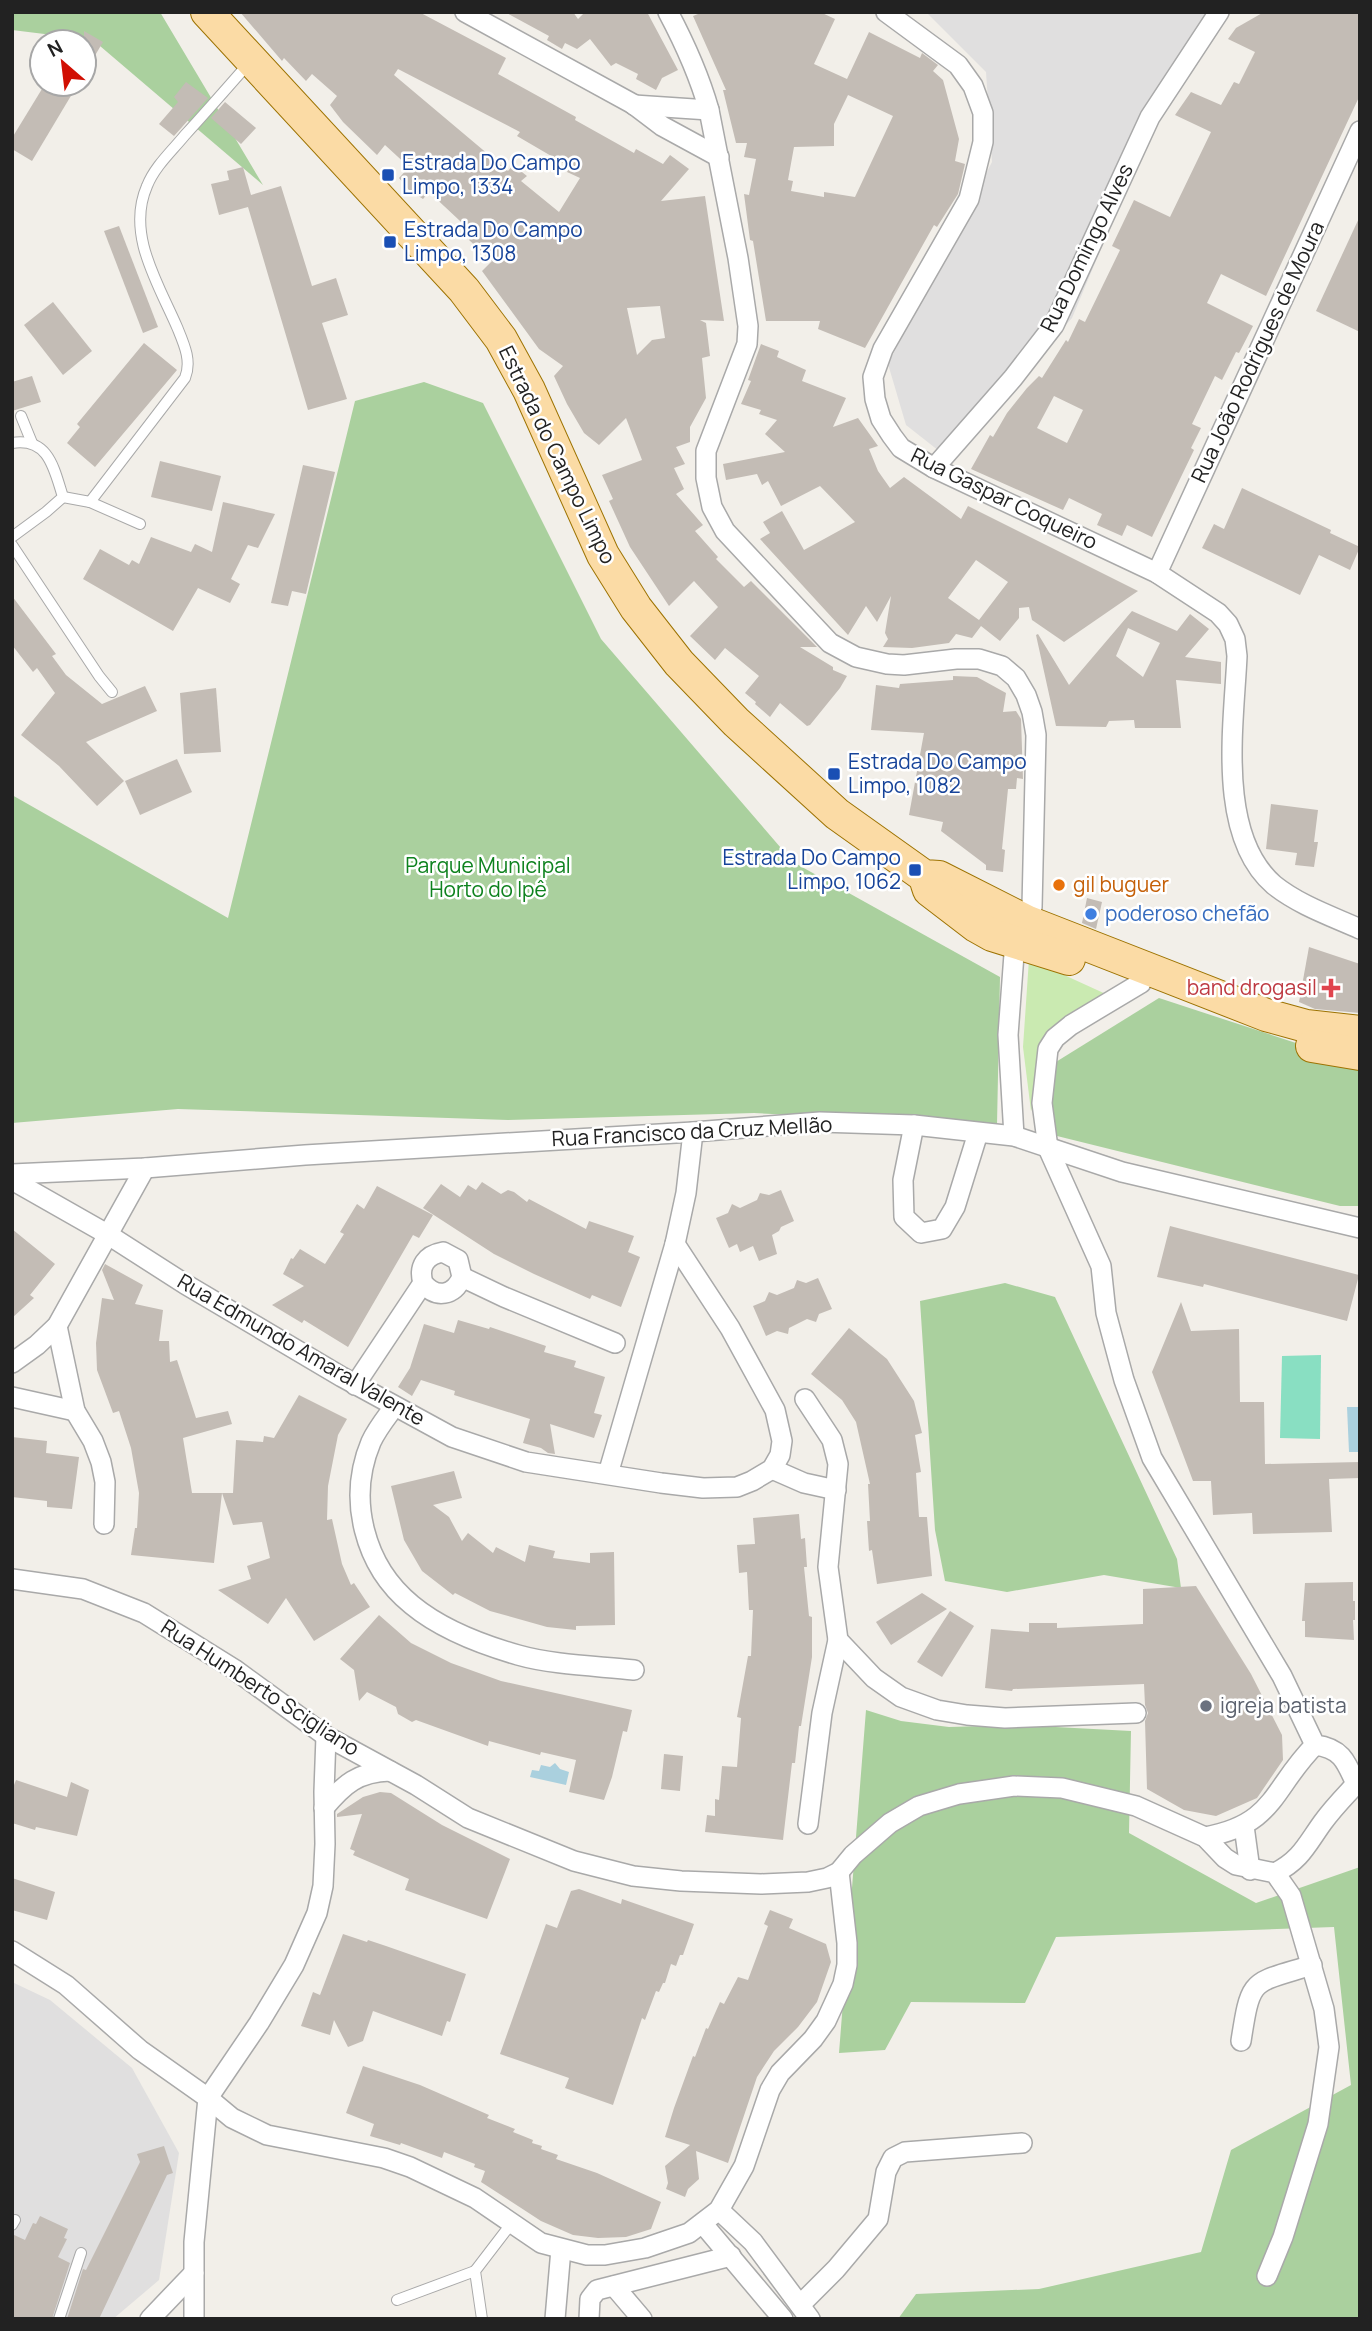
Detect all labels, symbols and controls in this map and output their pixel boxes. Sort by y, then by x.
north arrow [28,28,98,98]
text: N [43,33,67,63]
place label: Estrada Do Campo Limpo, 1334 [402,148,581,200]
street label: Rua Domingo Alves [1033,159,1139,336]
marker: Estrada Do Campo Limpo, 1334 [380,167,396,183]
place label: Estrada Do Campo Limpo, 1308 [404,215,583,267]
street label: Rua João Rodrigues de Moura [1184,216,1330,487]
marker: Estrada Do Campo Limpo, 1308 [382,234,398,250]
street label: Estrada do Campo Limpo [493,341,623,568]
street label: Rua Gaspar Coqueiro [906,441,1102,555]
place label: Estrada Do Campo Limpo, 1082 [848,747,1027,799]
marker: Estrada Do Campo Limpo, 1082 [826,766,842,782]
place label: Estrada Do Campo Limpo, 1062 [722,843,901,895]
park label: Parque Municipal Horto do Ipê [405,851,571,903]
marker: Estrada Do Campo Limpo, 1062 [907,862,923,878]
place label: gil buguer [1073,870,1170,898]
marker: gil buguer [1051,877,1067,893]
place label: poderoso chefão [1105,899,1269,927]
marker: poderoso chefão [1083,906,1099,922]
place label: band drogasil [1187,973,1317,1001]
marker: band drogasil [1323,980,1339,996]
street label: Rua Francisco da Cruz Mellão [551,1110,833,1152]
street label: Rua Edmundo Amaral Valente [173,1267,430,1432]
street label: Rua Humberto Scigliano [156,1613,365,1762]
place label: igreja batista [1220,1691,1347,1719]
marker: igreja batista [1198,1698,1214,1714]

